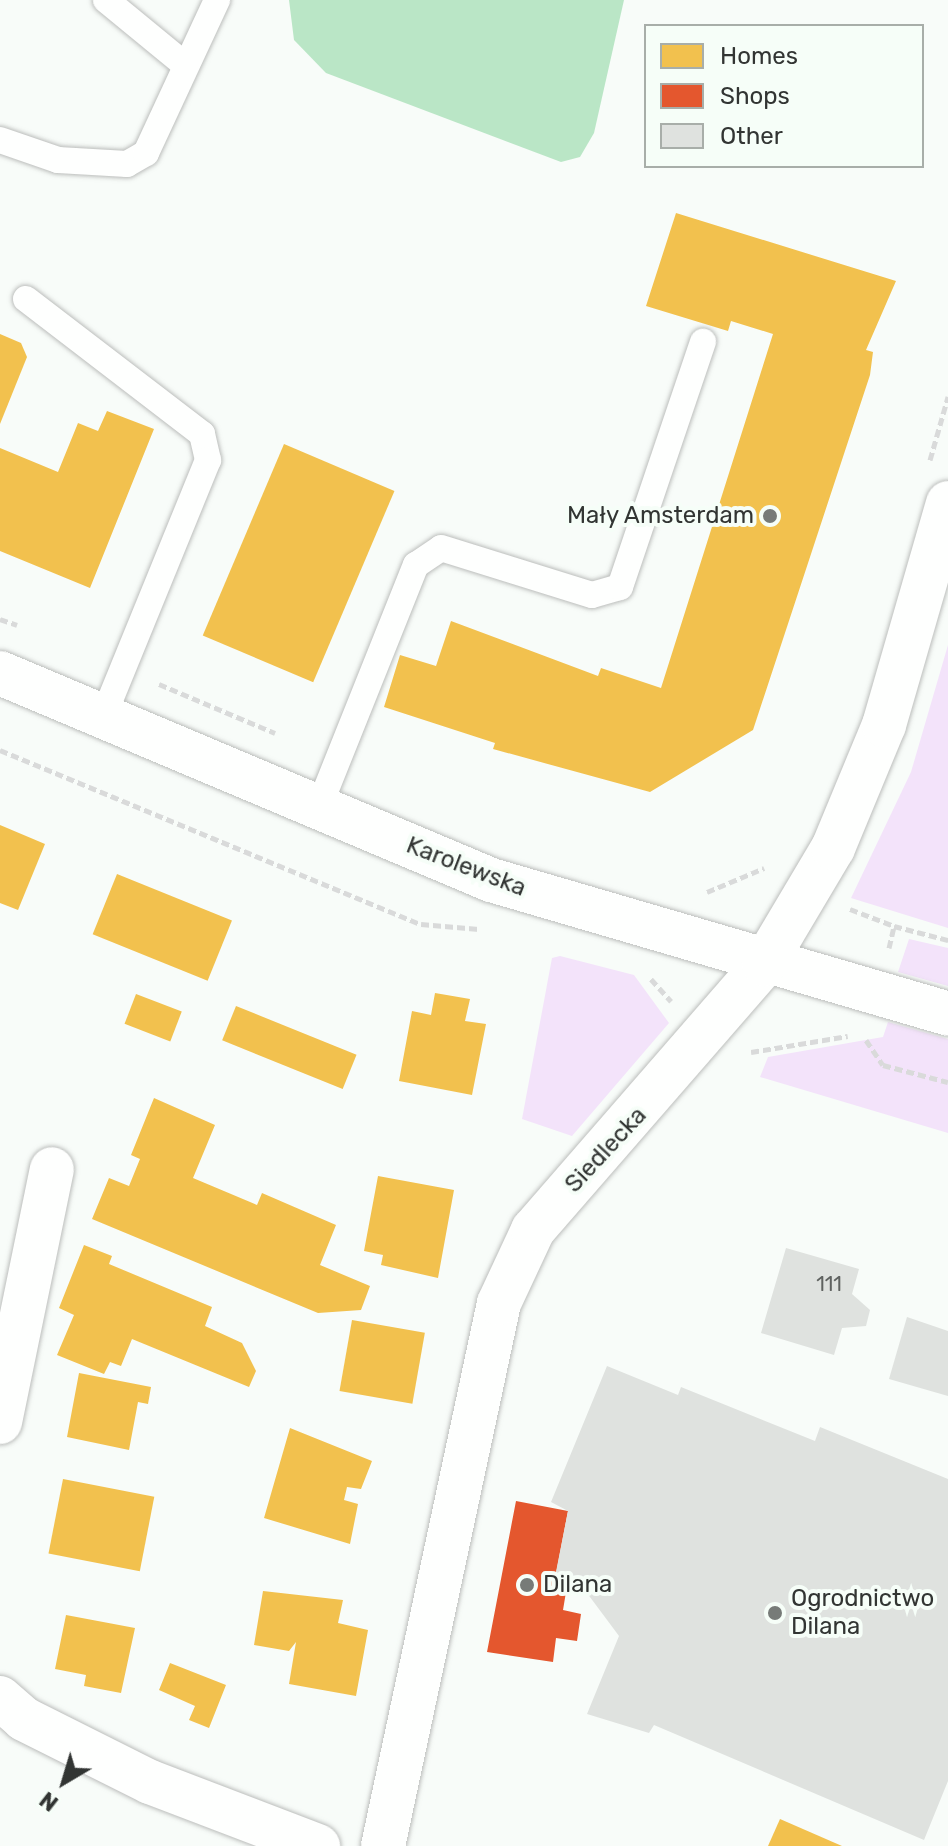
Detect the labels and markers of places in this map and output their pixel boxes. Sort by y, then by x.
place label: Mały Amsterdam [566,502,754,530]
marker: Mały Amsterdam [761,507,779,525]
place label: Dilana [543,1571,612,1599]
marker: Dilana [518,1576,536,1594]
place label: Ogrodnictwo Dilana [791,1585,934,1641]
marker: Ogrodnictwo Dilana [766,1604,784,1622]

